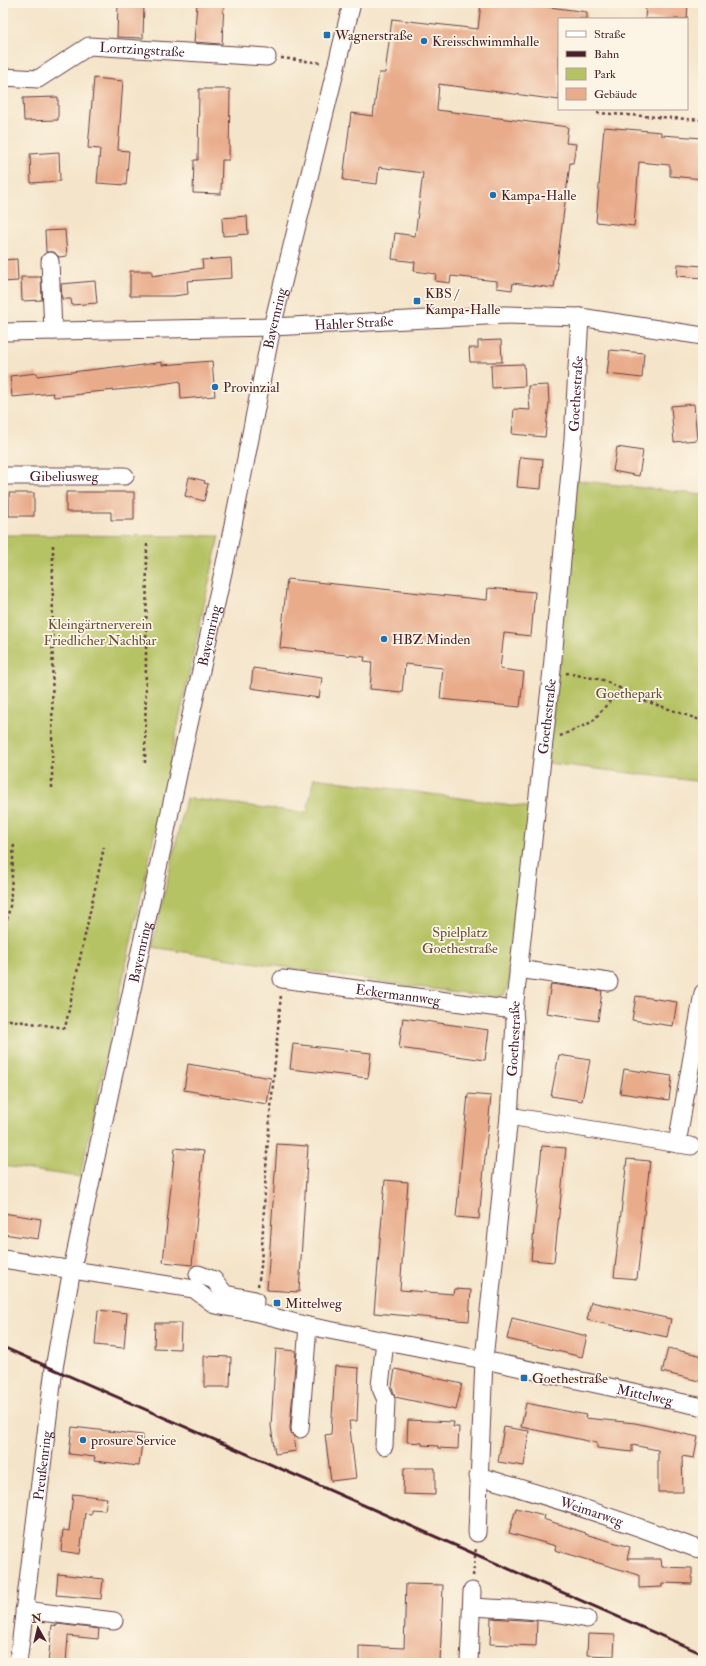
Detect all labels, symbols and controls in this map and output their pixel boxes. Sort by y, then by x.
legend [558,18,688,110]
place label: Wagnerstraße [334,27,413,44]
text: Straße [594,27,625,42]
marker: Wagnerstraße [322,30,332,40]
place label: Kreisschwimmhalle [432,33,539,50]
marker: Kreisschwimmhalle [419,36,429,46]
street label: Lortzingstraße [99,38,185,60]
text: Bahn [594,47,619,62]
text: Park [594,67,616,82]
text: Gebäude [594,87,637,102]
place label: Kampa-Halle [501,187,576,205]
marker: Kampa-Halle [488,190,498,200]
street label: Bayernring [259,285,290,350]
place label: KBS / Kampa-Halle [425,285,500,319]
marker: KBS / Kampa-Halle [412,296,422,306]
street label: Hahler Straße [314,312,394,333]
street label: Goethestraße [565,355,586,432]
place label: Provinzial [223,379,280,396]
marker: Provinzial [210,382,220,392]
street label: Gibeliusweg [30,468,100,485]
street label: Bayernring [194,602,224,668]
park label: Kleingärtnerverein Friedlicher Nachbar [43,616,157,649]
place label: HBZ Minden [392,631,471,648]
marker: HBZ Minden [379,634,389,644]
street label: Goethestraße [534,678,559,755]
park label: Goethepark [596,685,663,703]
street label: Bayernring [125,919,155,984]
park label: Spielplatz Goethestraße [422,924,498,957]
street label: Eckermannweg [354,980,443,1009]
street label: Goethestraße [503,1000,524,1077]
place label: Mittelweg [285,1295,343,1312]
marker: Mittelweg [272,1298,282,1308]
place label: Goethestraße [532,1370,608,1387]
marker: Goethestraße [519,1373,529,1383]
street label: Mittelweg [615,1380,676,1409]
street label: Preußenring [29,1429,55,1501]
place label: prosure Service [90,1432,176,1450]
marker: prosure Service [78,1435,88,1445]
street label: Weimarweg [557,1492,627,1530]
north arrow [18,1608,58,1648]
text: N [30,1611,44,1626]

